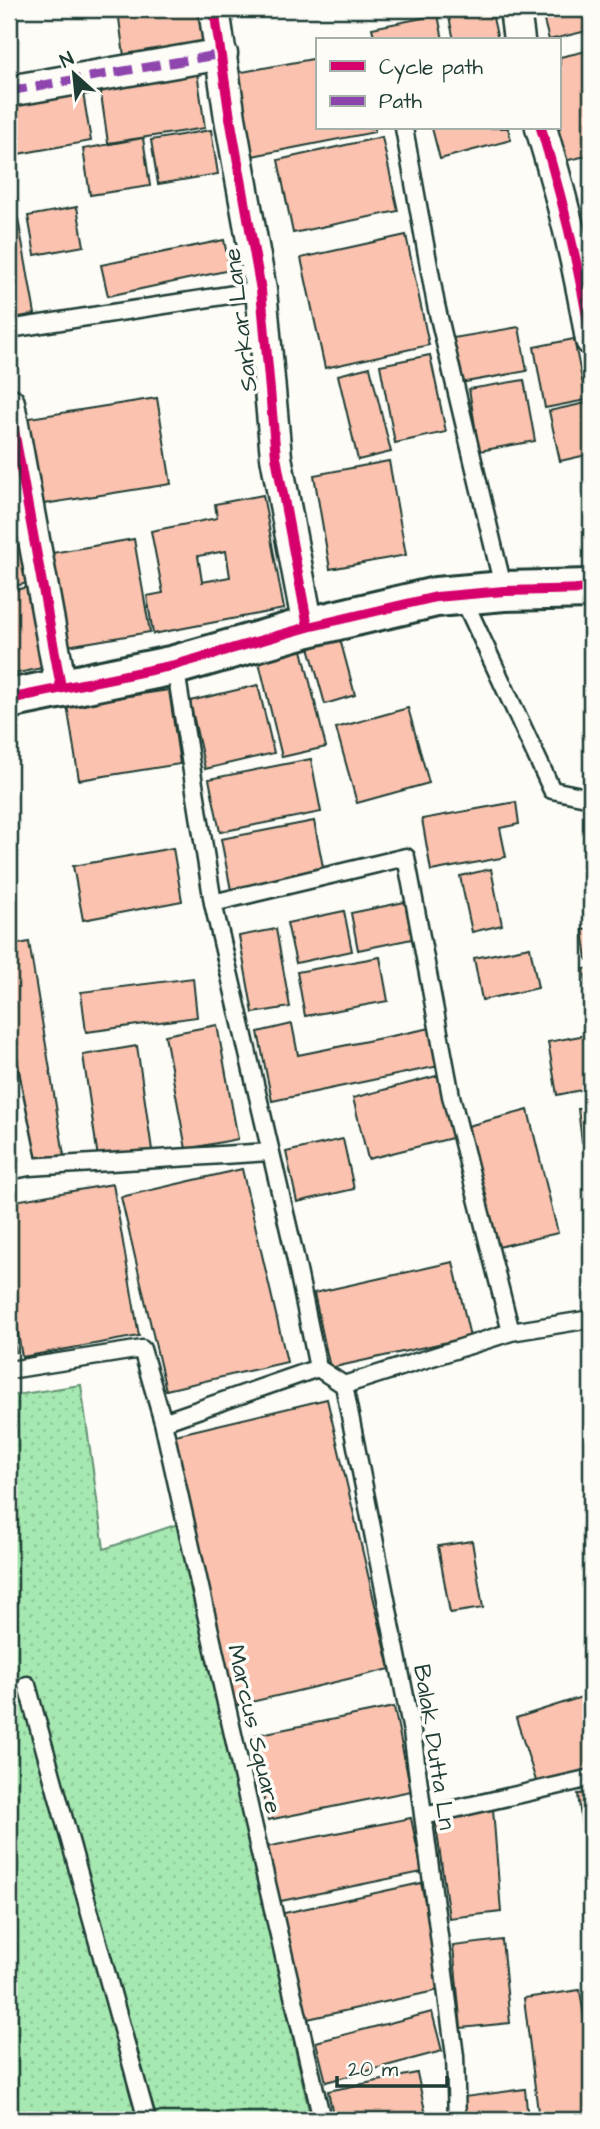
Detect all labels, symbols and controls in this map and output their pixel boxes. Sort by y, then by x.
north arrow [38,38,108,108]
legend [316,38,562,130]
text: N [56,45,78,75]
text: Cycle path [379,53,484,84]
text: Path [379,87,423,116]
street label: Sarkar Lane [215,246,267,394]
street label: Marcus Square [218,1641,290,1817]
street label: Balak Dutta Ln [404,1662,464,1832]
scale bar [337,2045,448,2089]
text: 20 m [348,2055,399,2084]

